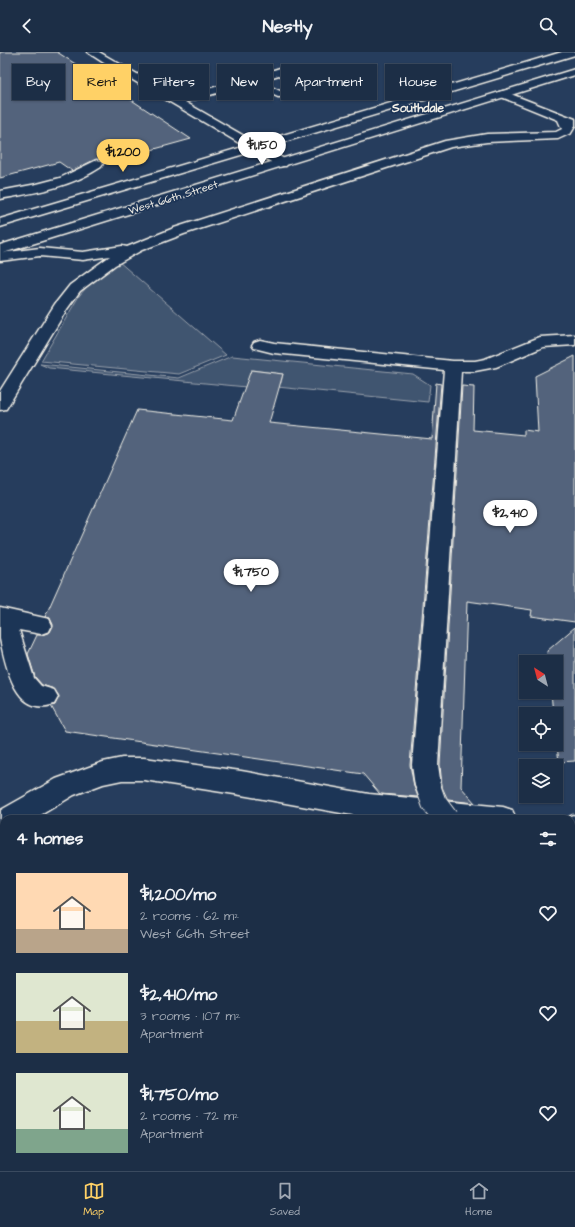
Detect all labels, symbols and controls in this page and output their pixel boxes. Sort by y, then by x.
text: Nestly [262,14,313,39]
icon: back [16,15,38,37]
icon: search [537,15,559,37]
chip: Buy [12,64,65,100]
chip: Rent [73,64,131,100]
chip: Filters [139,64,209,100]
chip: New [217,64,273,100]
chip: Apartment [281,64,377,100]
chip: House [385,64,451,100]
district label: Southdale [391,100,445,117]
pin: $1,150 [229,132,295,166]
text: $1,150 [247,136,277,154]
pin: $1,200 [90,139,156,173]
text: $1,200 [105,143,141,161]
street label: West 66th Street [127,177,220,218]
pin: $2,410 [477,500,543,534]
text: $2,410 [492,504,528,522]
pin: $1,750 [218,559,284,593]
text: $1,750 [233,563,269,581]
north arrow [519,655,563,699]
map controls [519,655,563,803]
button: locate [519,707,563,751]
button: layers [519,759,563,803]
text: 4 homes [16,827,83,851]
icon: filters [537,828,559,850]
text: $1,200/mo [140,883,216,907]
icon: home [48,889,96,937]
icon: heart [537,902,559,924]
text: 2 rooms · 62 m² [140,907,239,925]
text: West 66th Street [140,925,250,943]
text: $2,410/mo [140,983,217,1007]
icon: home [48,989,96,1037]
icon: heart [537,1002,559,1024]
text: 3 rooms · 107 m² [140,1007,241,1025]
text: Apartment [140,1025,204,1043]
text: $1,750/mo [140,1083,218,1107]
icon: home [48,1089,96,1137]
icon: heart [537,1102,559,1124]
text: 2 rooms · 72 m² [140,1107,239,1125]
text: Apartment [140,1125,204,1143]
tab: Map [83,1180,105,1219]
tab: Saved [270,1180,300,1219]
tab: Home [465,1180,492,1219]

